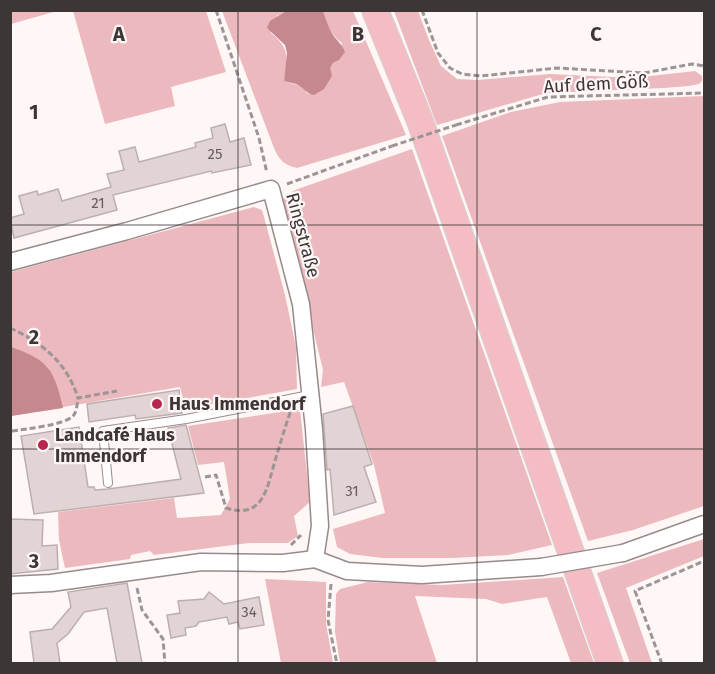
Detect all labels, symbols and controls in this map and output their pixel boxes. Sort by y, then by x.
text: A [112,22,126,46]
text: B [352,22,364,46]
text: C [590,22,602,46]
street label: Auf dem Göß [543,70,649,98]
text: 1 [29,100,39,124]
house number: 25 [208,145,222,163]
street label: Ringstraße [281,190,325,280]
house number: 21 [91,194,105,212]
text: 2 [29,325,39,349]
place label: Haus Immendorf [169,393,307,415]
marker: Haus Immendorf [150,397,164,411]
place label: Landcafé Haus Immendorf [55,424,175,467]
marker: Landcafé Haus Immendorf [36,438,50,452]
house number: 31 [345,482,359,500]
text: 3 [28,549,39,573]
house number: 34 [241,603,257,621]

